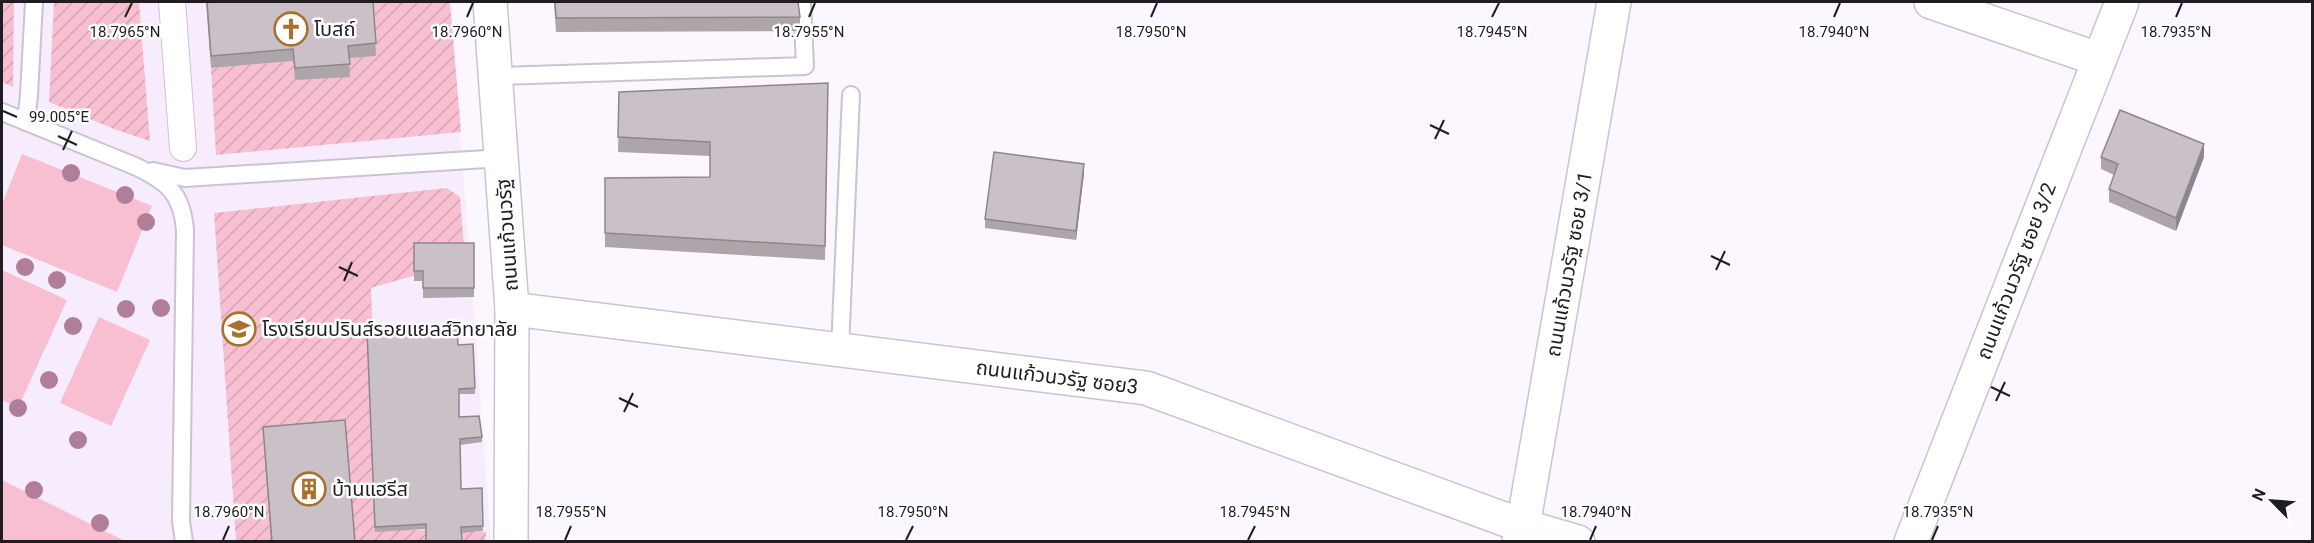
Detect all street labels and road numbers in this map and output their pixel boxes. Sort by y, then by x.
street label: ถนนแก้วนวรัฐ ซอย 3/1 [1541,169,1597,359]
street label: ถนนแก้วนวรัฐ [491,178,523,292]
street label: ถนนแก้วนวรัฐ ซอย 3/2 [1971,179,2061,363]
street label: ถนนแก้วนวรัฐ ซอย3 [975,355,1139,399]

